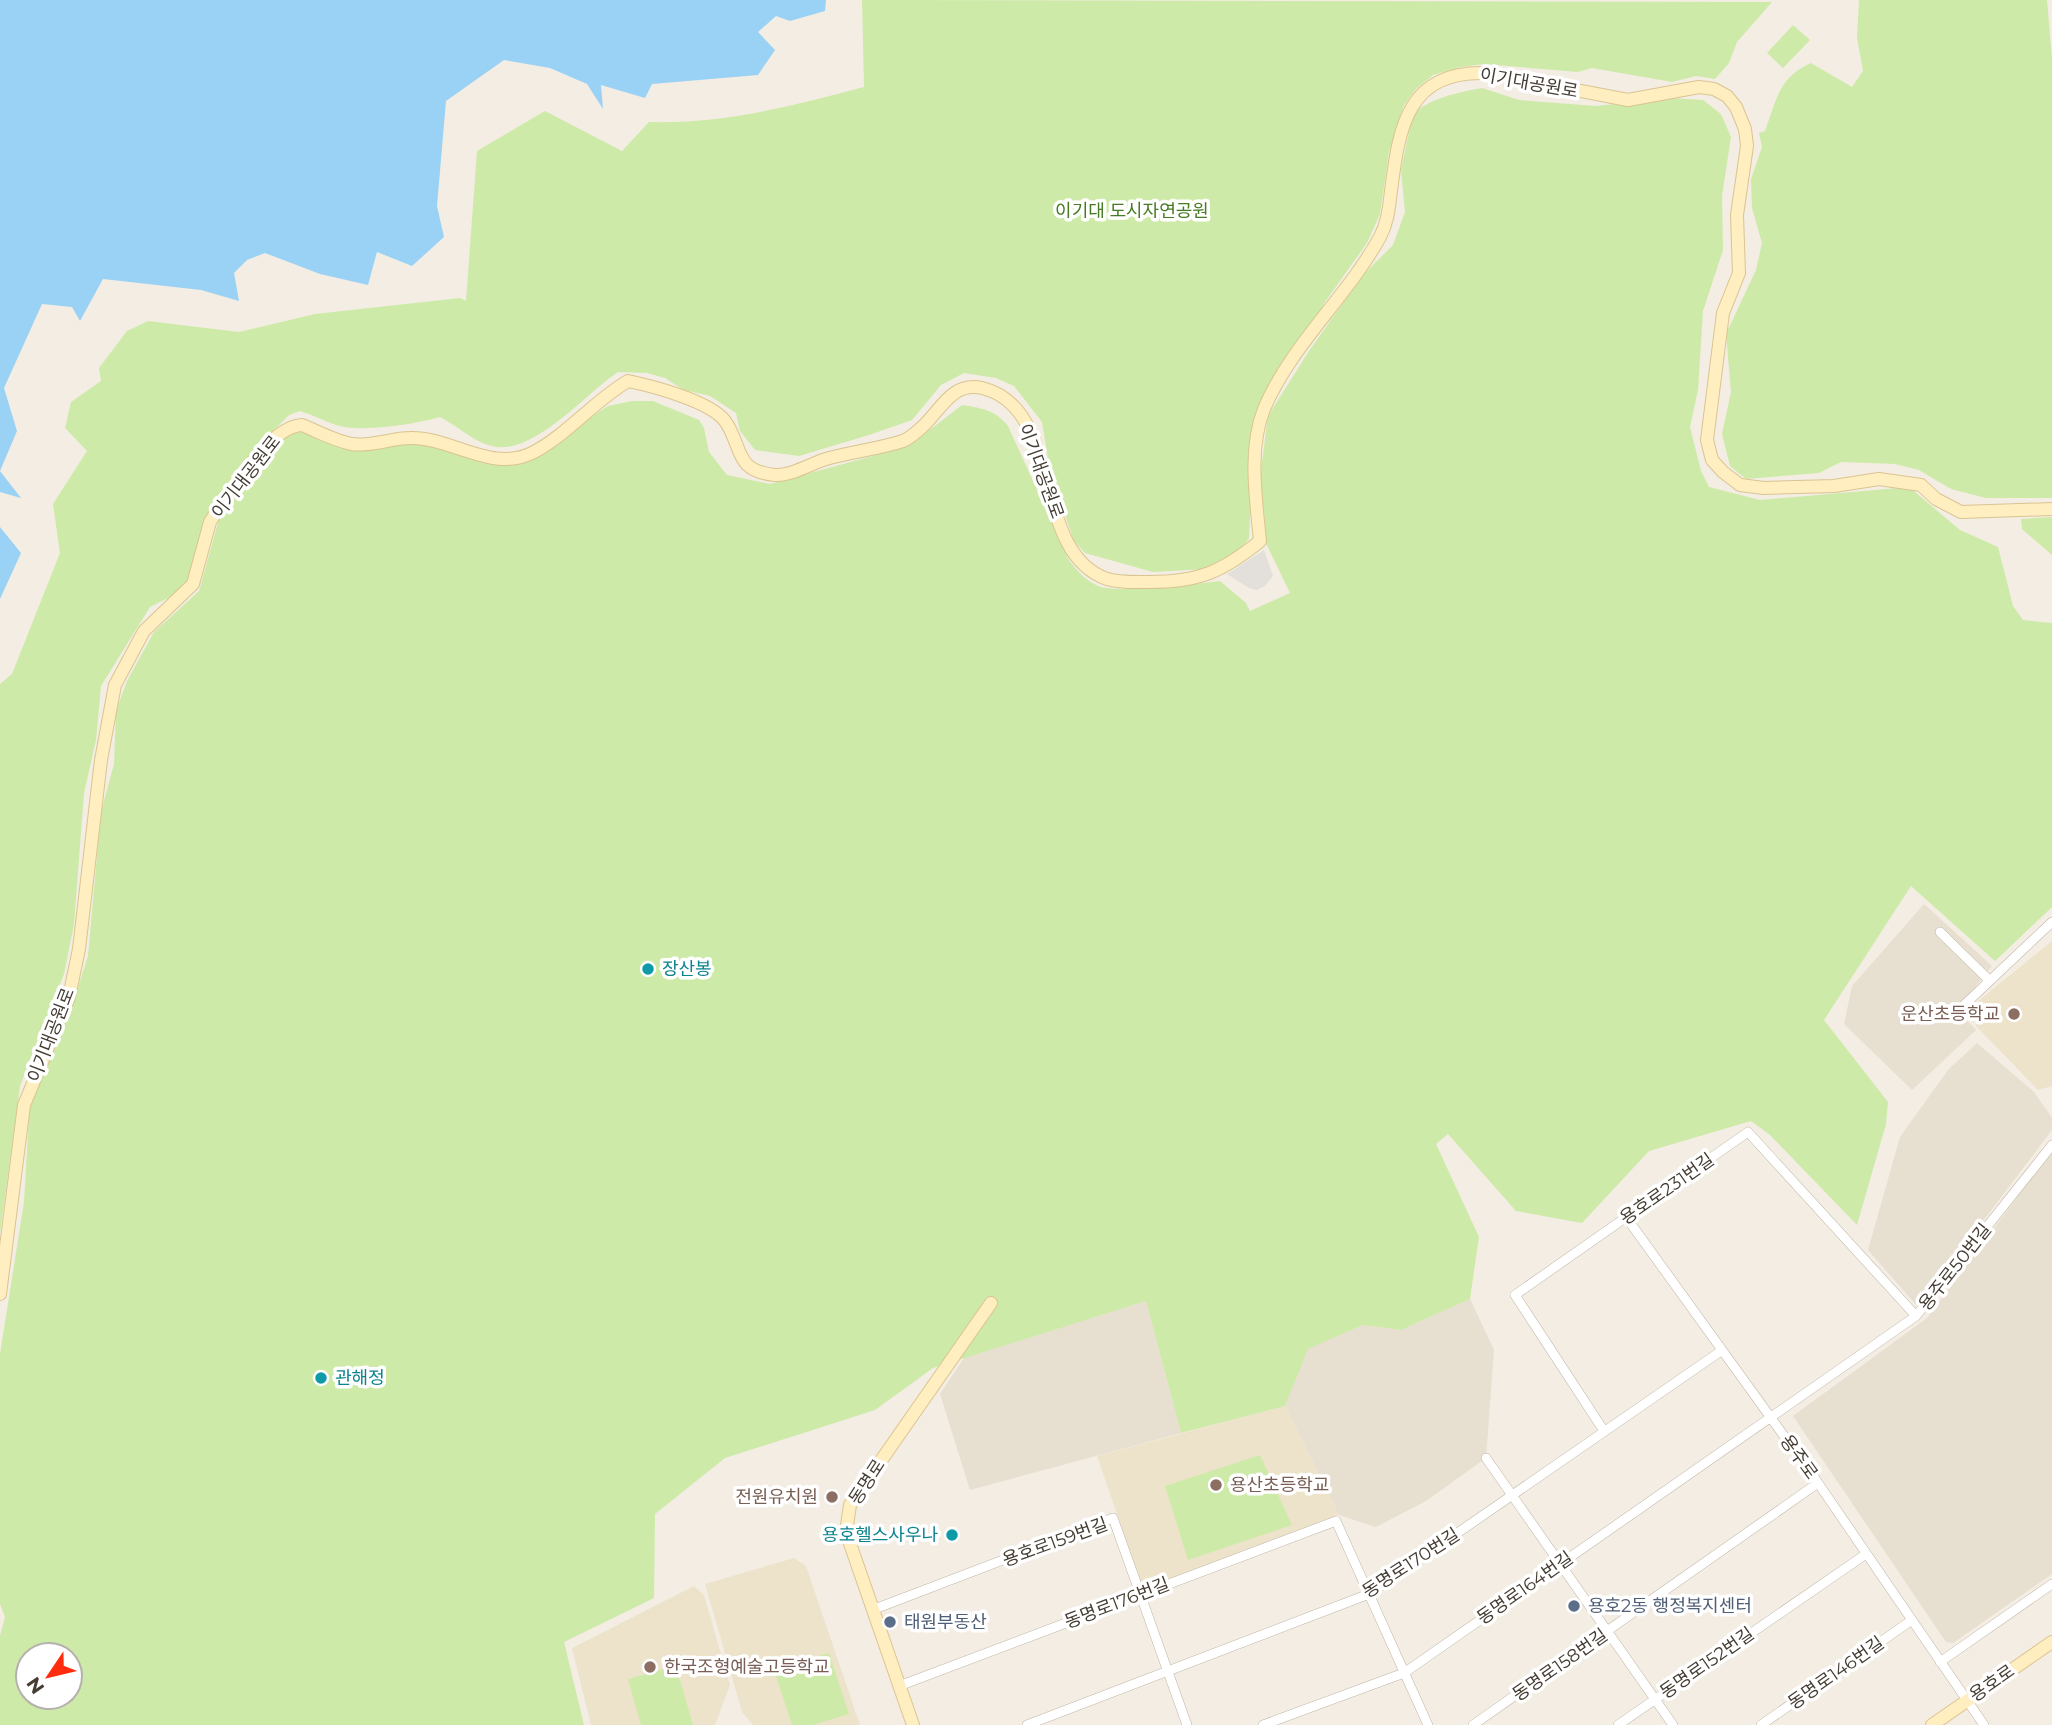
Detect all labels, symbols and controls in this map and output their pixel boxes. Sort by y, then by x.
street label: 이기대공원로 [1478,64,1580,102]
park label: 이기대 도시자연공원 [1055,200,1209,222]
street label: 이기대공원로 [1014,421,1068,521]
street label: 이기대공원로 [207,431,285,523]
place label: 장산봉 [662,958,712,980]
marker: 장산봉 [640,961,656,977]
street label: 이기대공원로 [23,985,79,1085]
place label: 운산초등학교 [1901,1003,2000,1025]
marker: 운산초등학교 [2006,1006,2022,1022]
street label: 용호로231번길 [1616,1149,1718,1229]
street label: 용주로50번길 [1914,1219,1996,1315]
place label: 관해정 [335,1367,385,1389]
marker: 관해정 [313,1370,329,1386]
street label: 용주로 [1775,1430,1823,1484]
street label: 동명로 [844,1455,890,1509]
place label: 용산초등학교 [1230,1474,1329,1496]
marker: 용산초등학교 [1208,1477,1224,1493]
place label: 전원유치원 [735,1486,818,1508]
marker: 전원유치원 [824,1489,840,1505]
street label: 용호로159번길 [999,1513,1111,1571]
street label: 동명로170번길 [1358,1523,1464,1603]
place label: 용호헬스사우나 [822,1524,938,1546]
marker: 용호헬스사우나 [944,1527,960,1543]
street label: 동명로164번길 [1473,1547,1577,1629]
street label: 동명로176번길 [1061,1573,1173,1633]
place label: 용호2동 행정복지센터 [1588,1595,1752,1617]
marker: 용호2동 행정복지센터 [1566,1598,1582,1614]
place label: 태원부동산 [904,1611,987,1633]
marker: 태원부동산 [882,1614,898,1630]
street label: 동명로152번길 [1656,1623,1758,1703]
street label: 동명로158번길 [1508,1624,1612,1706]
street label: 동명로146번길 [1784,1632,1888,1714]
north arrow [14,1641,84,1711]
place label: 한국조형예술고등학교 [664,1656,830,1678]
marker: 한국조형예술고등학교 [642,1659,658,1675]
street label: 용호로 [1965,1660,2019,1706]
text: N [22,1673,49,1698]

